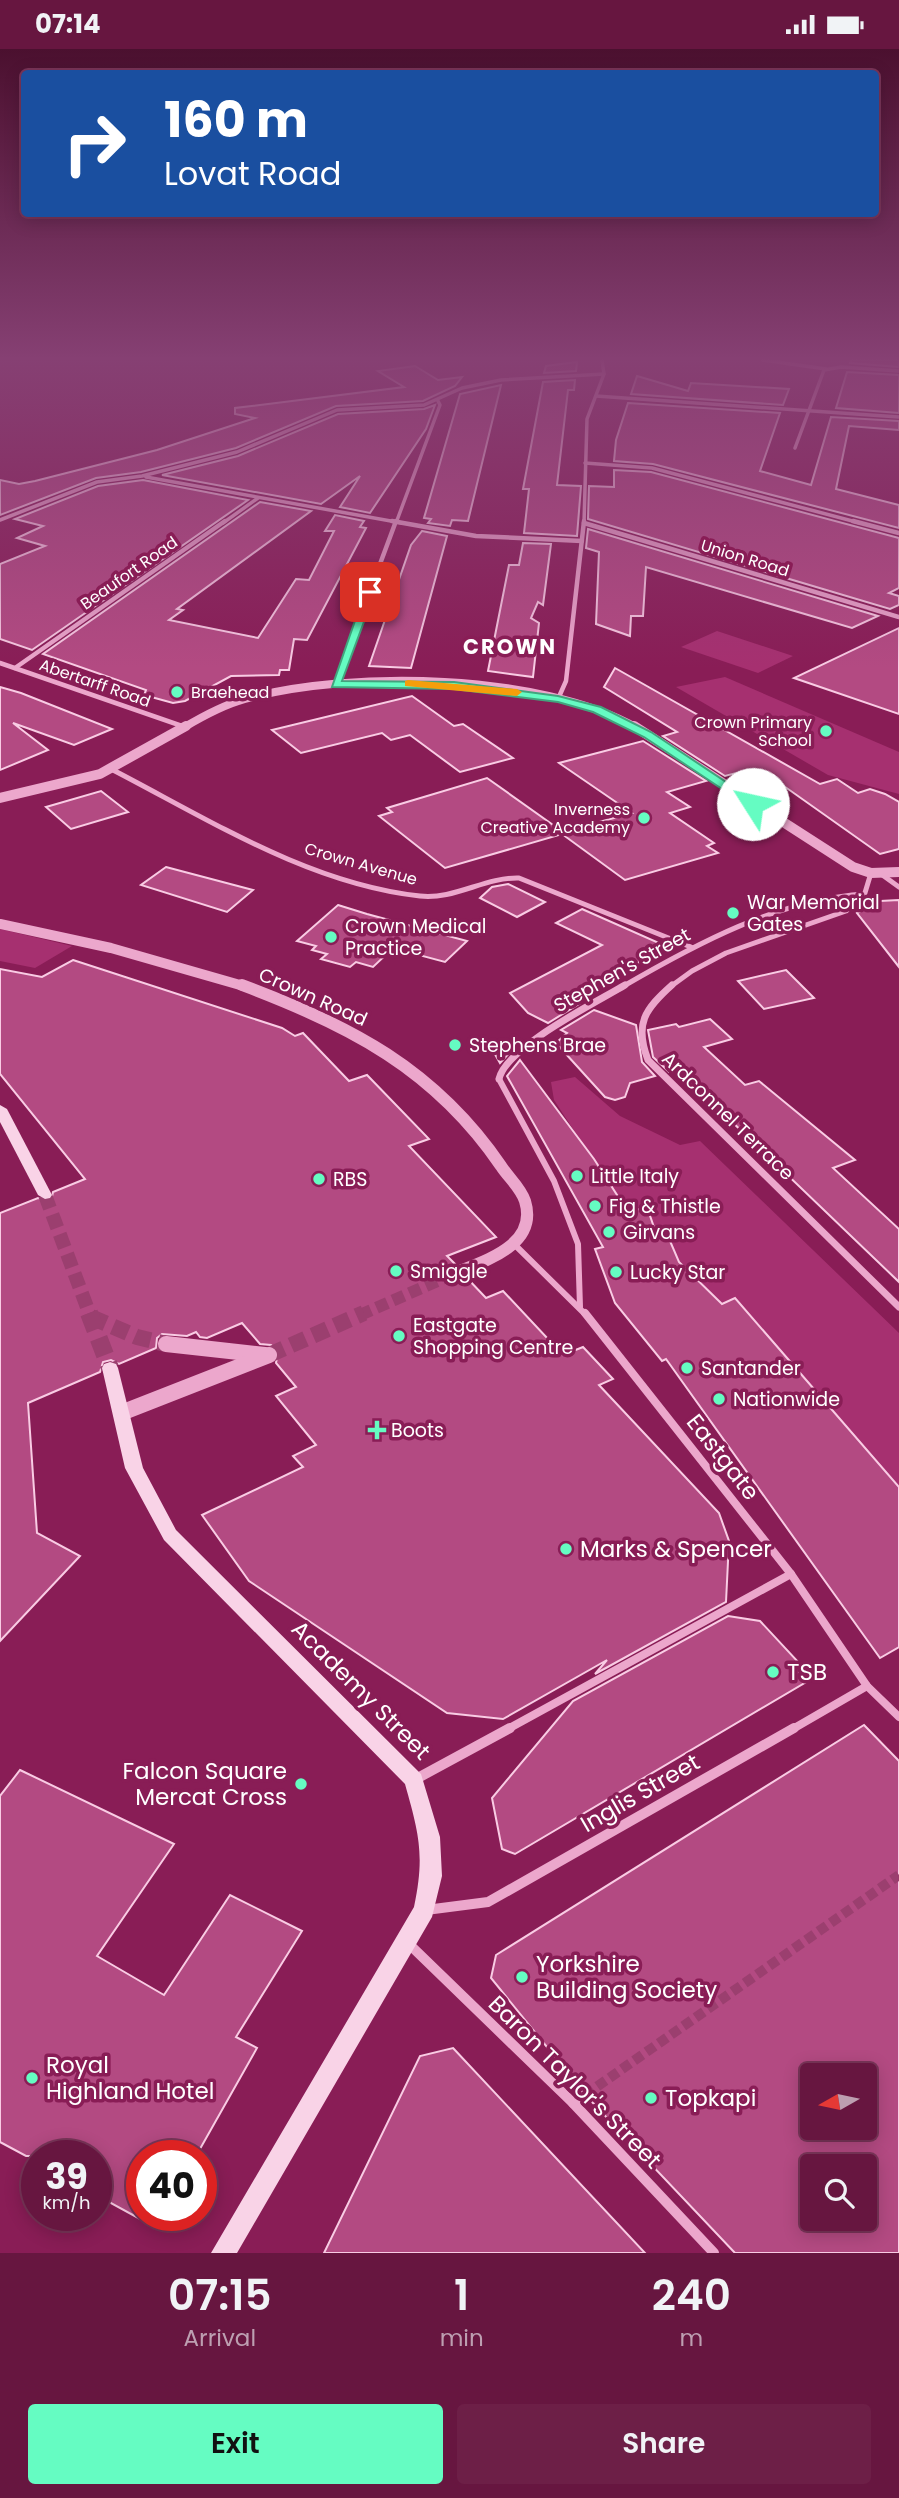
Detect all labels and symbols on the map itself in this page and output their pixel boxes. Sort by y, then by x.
street label: Beaufort Road [76,531,182,615]
street label: Union Road [698,534,792,582]
pin [340,562,400,622]
district label: CROWN [463,632,557,661]
street label: Abertarff Road [36,653,154,713]
place label: Braehead [191,681,269,704]
marker: Braehead [169,684,185,700]
place label: Crown Primary School [694,711,812,752]
marker: Crown Primary School [818,723,834,739]
position arrow [716,767,790,841]
place label: Inverness Creative Academy [480,798,630,839]
marker: Inverness Creative Academy [636,810,652,826]
street label: Crown Avenue [302,837,420,891]
place label: War Memorial Gates [747,889,880,938]
marker: War Memorial Gates [725,905,741,921]
place label: Crown Medical Practice [345,913,486,962]
street label: Stephen's Street [549,921,695,1019]
marker: Crown Medical Practice [323,929,339,945]
street label: Crown Road [254,961,372,1033]
place label: Stephens Brae [469,1032,606,1059]
marker: Stephens Brae [447,1037,463,1053]
street label: Ardconnel Terrace [656,1046,800,1186]
place label: Little Italy [591,1163,679,1190]
place label: RBS [333,1166,367,1193]
marker: Little Italy [569,1168,585,1184]
marker: RBS [311,1171,327,1187]
place label: Fig & Thistle [609,1193,721,1220]
marker: Fig & Thistle [587,1198,603,1214]
place label: Girvans [623,1219,695,1246]
marker: Girvans [601,1224,617,1240]
place label: Smiggle [410,1258,488,1285]
place label: Lucky Star [630,1259,725,1286]
marker: Smiggle [388,1263,404,1279]
marker: Lucky Star [608,1264,624,1280]
place label: Eastgate Shopping Centre [413,1312,573,1361]
marker: Eastgate Shopping Centre [391,1328,407,1344]
place label: Santander [701,1355,801,1382]
marker: Santander [679,1360,695,1376]
place label: Nationwide [733,1386,840,1413]
marker: Nationwide [711,1391,727,1407]
street label: Eastgate [679,1407,767,1507]
place label: Boots [391,1417,444,1444]
marker: Boots [369,1422,385,1438]
place label: Marks & Spencer [580,1533,772,1565]
marker: Marks & Spencer [558,1541,574,1557]
street label: Academy Street [284,1613,438,1767]
place label: TSB [787,1656,827,1688]
marker: TSB [765,1664,781,1680]
street label: Inglis Street [575,1746,705,1840]
place label: Falcon Square Mercat Cross [123,1755,287,1813]
marker: Falcon Square Mercat Cross [293,1776,309,1792]
place label: Yorkshire Building Society [536,1948,717,2006]
marker: Yorkshire Building Society [514,1969,530,1985]
street label: Baron Taylor's Street [481,1988,669,2176]
place label: Royal Highland Hotel [46,2049,214,2107]
north arrow [800,2063,877,2140]
marker: Royal Highland Hotel [24,2070,40,2086]
place label: Topkapi [665,2082,756,2114]
marker: Topkapi [643,2090,659,2106]
speed limit sign: 40 [126,2140,217,2231]

